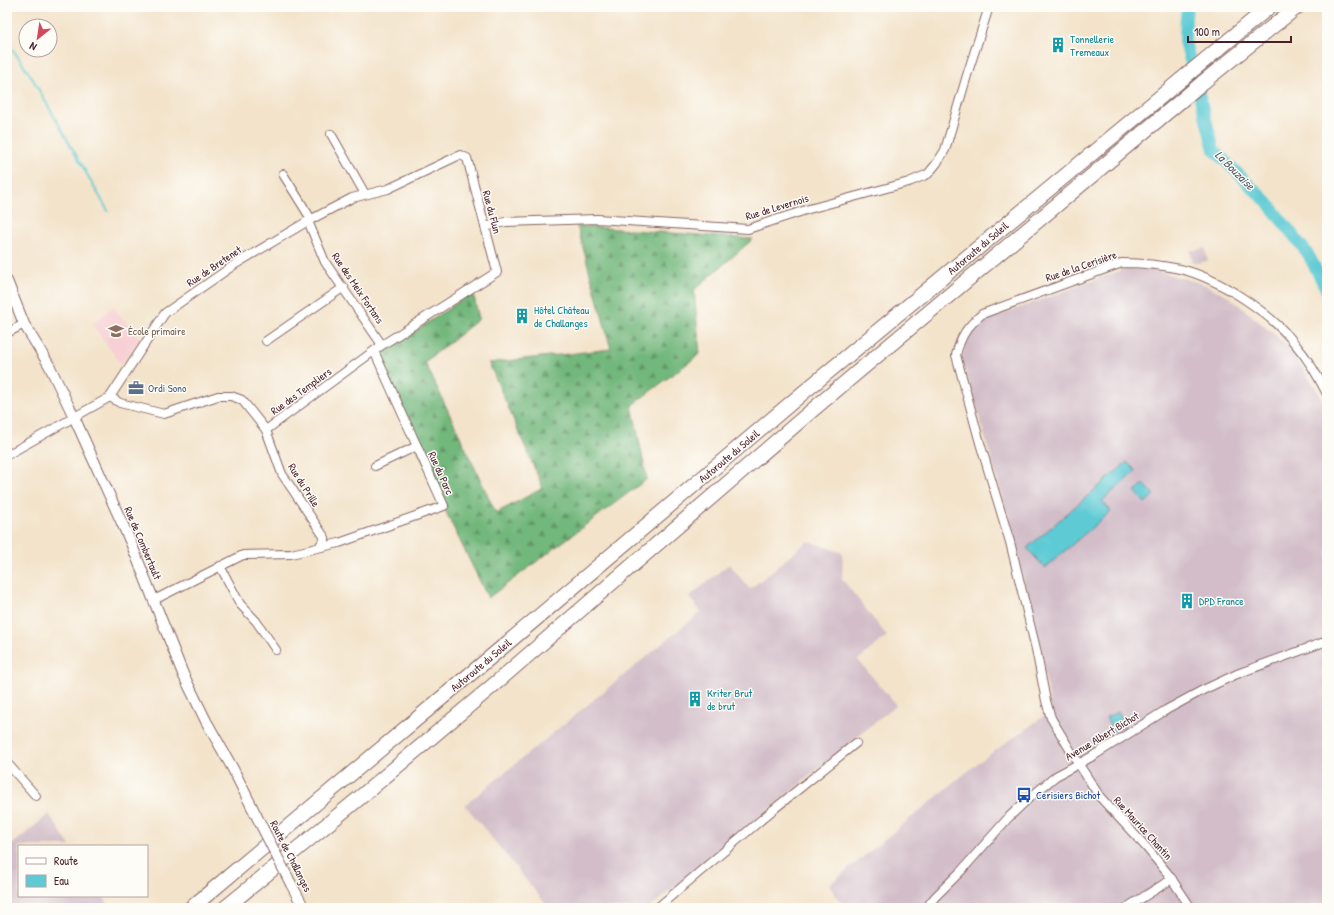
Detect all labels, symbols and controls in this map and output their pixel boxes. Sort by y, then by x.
north arrow [18,18,58,58]
scale bar [1188,18,1291,44]
text: 100 m [1194,23,1220,40]
place label: Tonnellerie Tremeaux [1070,32,1115,59]
building icon: Tonnellerie Tremeaux [1049,36,1067,54]
text: N [27,39,39,54]
water label: La Bouzaise [1211,146,1259,194]
street label: Rue du Flun [480,189,504,235]
street label: Rue de Levernois [744,191,810,223]
street label: Autoroute du Soleil [945,218,1011,278]
street label: Rue de Bretenet [184,242,244,289]
street label: Rue de la Cerisière [1044,247,1119,285]
street label: Rue des Meix Fortans [329,250,387,326]
place label: Hôtel Château de Challanges [534,303,590,330]
building icon: Hôtel Château de Challanges [513,307,531,325]
school or university icon: École primaire [107,322,125,340]
place label: École primaire [128,324,186,338]
street label: Rue des Templiers [268,364,334,418]
office icon: Ordi Sono [127,379,145,397]
place label: Ordi Sono [148,381,187,395]
street label: Autoroute du Soleil [696,426,762,486]
street label: Rue du Parc [425,449,457,497]
street label: Rue du Prille [285,461,323,510]
street label: Rue de Combertault [121,504,165,582]
building icon: DPD France [1178,592,1196,610]
place label: DPD France [1199,594,1244,608]
street label: Autoroute du Soleil [448,635,514,695]
place label: Kriter Brut de brut [707,686,753,713]
building icon: Kriter Brut de brut [686,690,704,708]
street label: Avenue Albert Bichot [1063,708,1142,763]
bus stop icon: Cerisiers Bichot [1015,786,1033,804]
place label: Cerisiers Bichot [1036,788,1101,802]
street label: Rue Maurice Chantin [1111,793,1175,863]
street label: Route de Challanges [267,818,315,894]
legend [18,845,148,897]
text: Route [54,852,78,869]
text: Eau [54,872,69,889]

